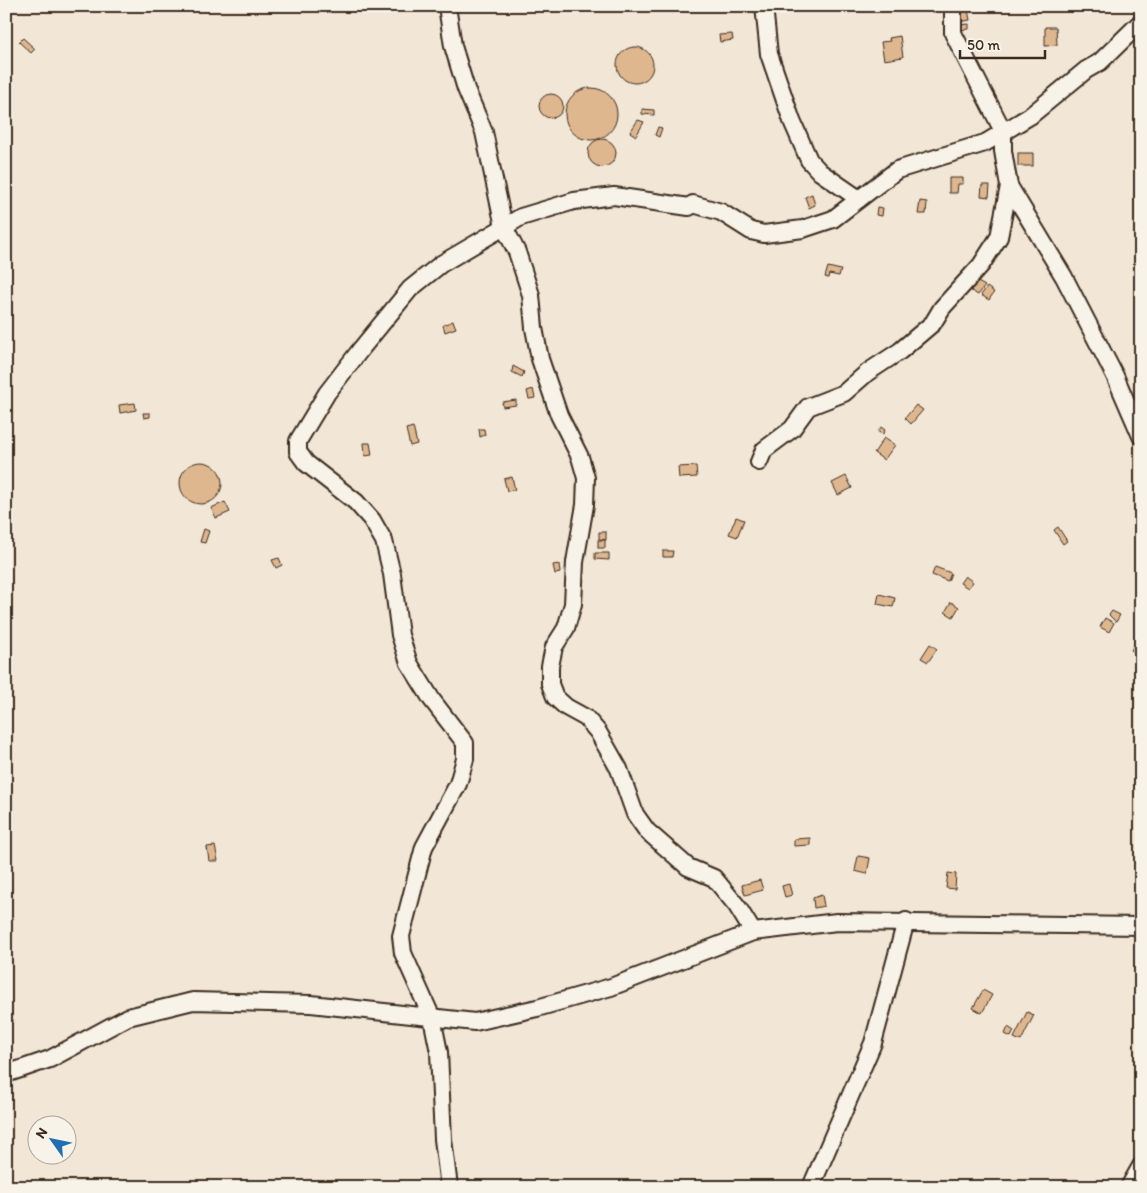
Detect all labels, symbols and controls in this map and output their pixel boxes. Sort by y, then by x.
scale bar [960,28,1044,60]
text: 50 m [967,36,1000,54]
north arrow [28,1116,78,1166]
text: N [32,1125,51,1142]

